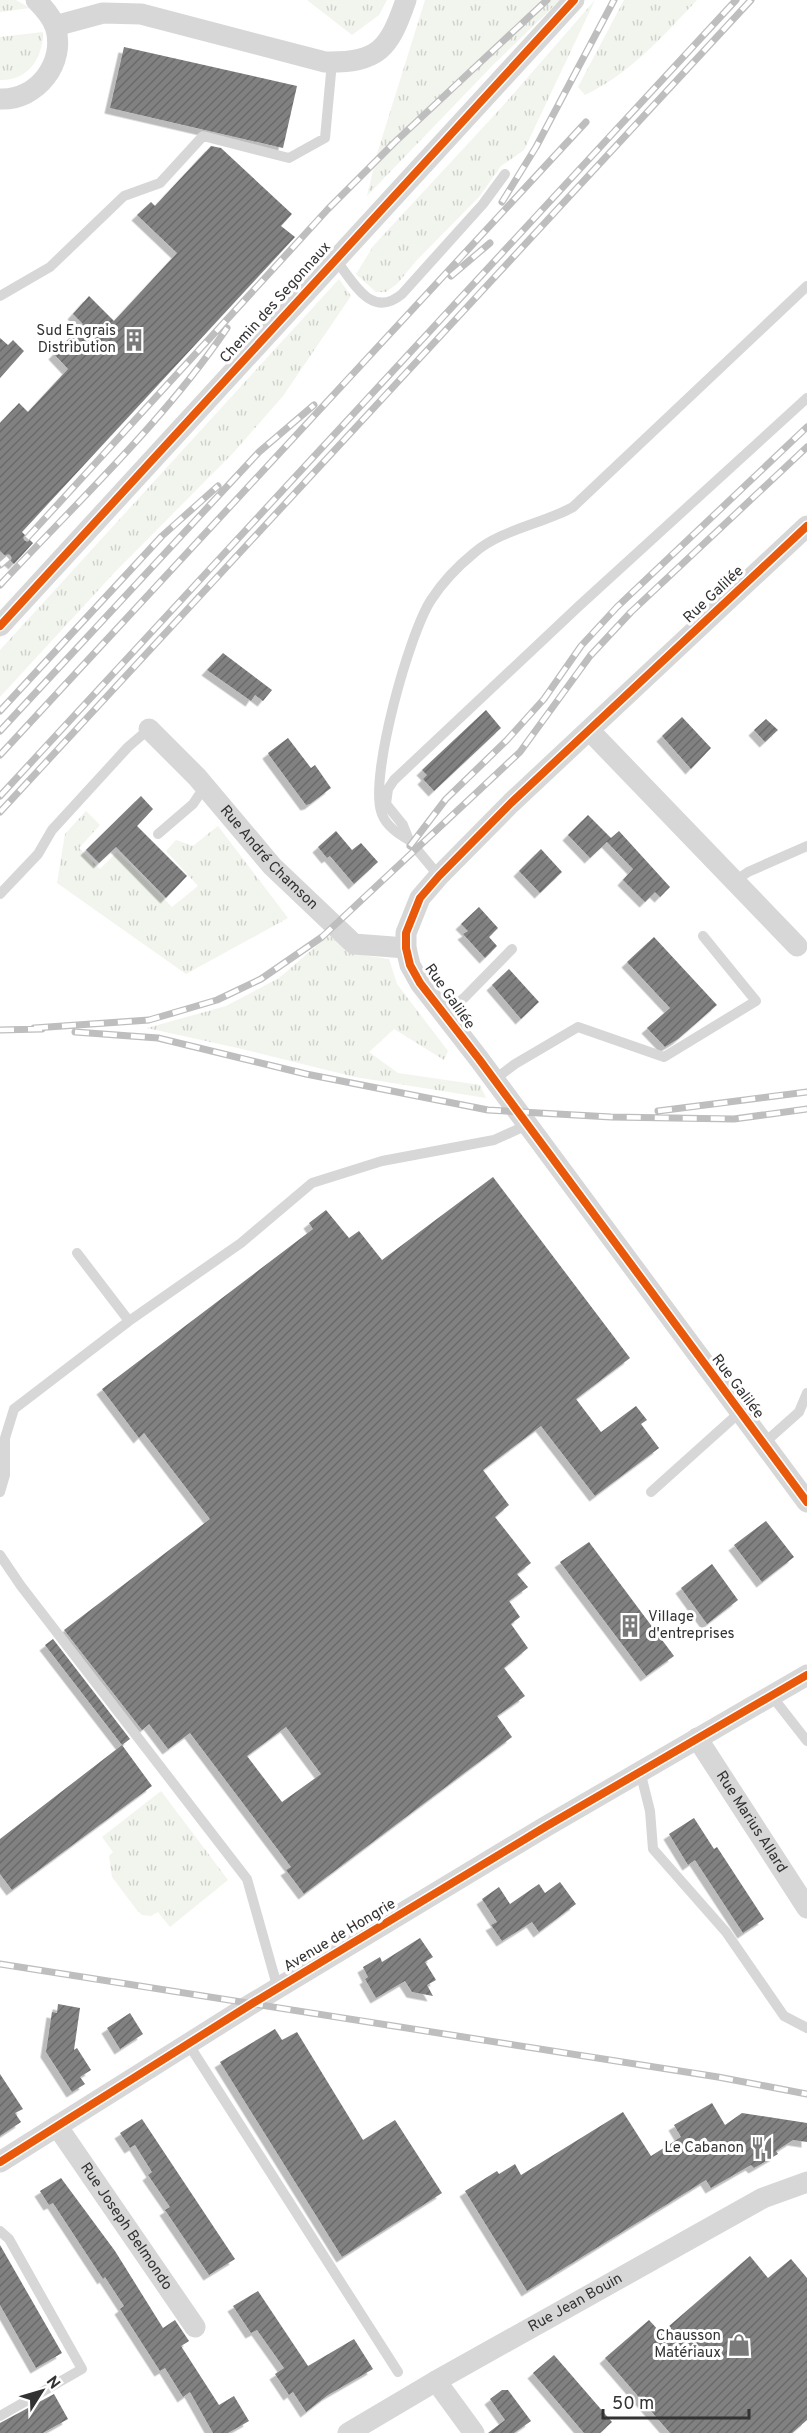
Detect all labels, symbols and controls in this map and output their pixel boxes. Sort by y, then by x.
street label: Chemin des Segonnaux [216,238,336,368]
place label: Sud Engrais Distribution [36,322,116,358]
building icon: Sud Engrais Distribution [121,327,147,353]
street label: Rue Galilée [680,562,748,628]
street label: Rue André Chamson [216,801,322,914]
street label: Rue Galilée [419,961,479,1033]
street label: Rue Galilée [707,1351,767,1423]
place label: Village d'entreprises [648,1608,735,1644]
building icon: Village d'entreprises [617,1613,643,1639]
street label: Rue Marius Allard [711,1767,791,1876]
street label: Avenue de Hongrie [281,1895,399,1977]
restaurant icon: Le Cabanon [749,2135,775,2161]
place label: Le Cabanon [664,2139,744,2158]
street label: Rue Joseph Belmondo [76,2159,176,2294]
street label: Rue Jean Bouin [525,2269,626,2337]
place label: Chausson Matériaux [654,2327,721,2363]
shop icon: Chausson Matériaux [726,2332,752,2358]
north arrow [12,2361,72,2421]
text: N [41,2373,64,2394]
scale bar [603,2382,748,2420]
text: 50 m [612,2393,654,2416]

